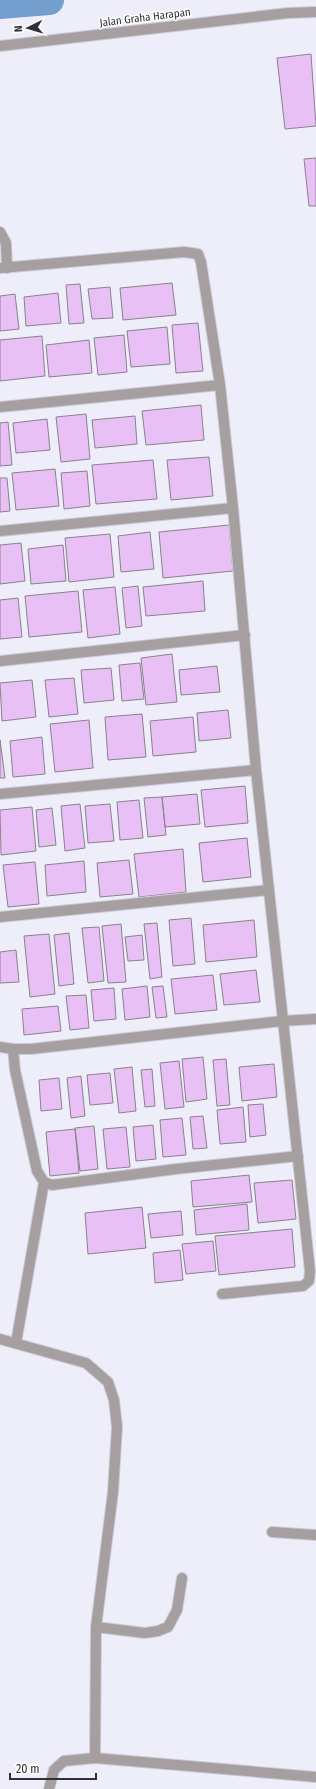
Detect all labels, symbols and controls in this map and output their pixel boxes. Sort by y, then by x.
street label: Jalan Graha Harapan [99,5,191,30]
north arrow [8,8,48,48]
text: N [12,25,25,33]
scale bar [10,1755,96,1781]
text: 20 m [16,1762,40,1776]

